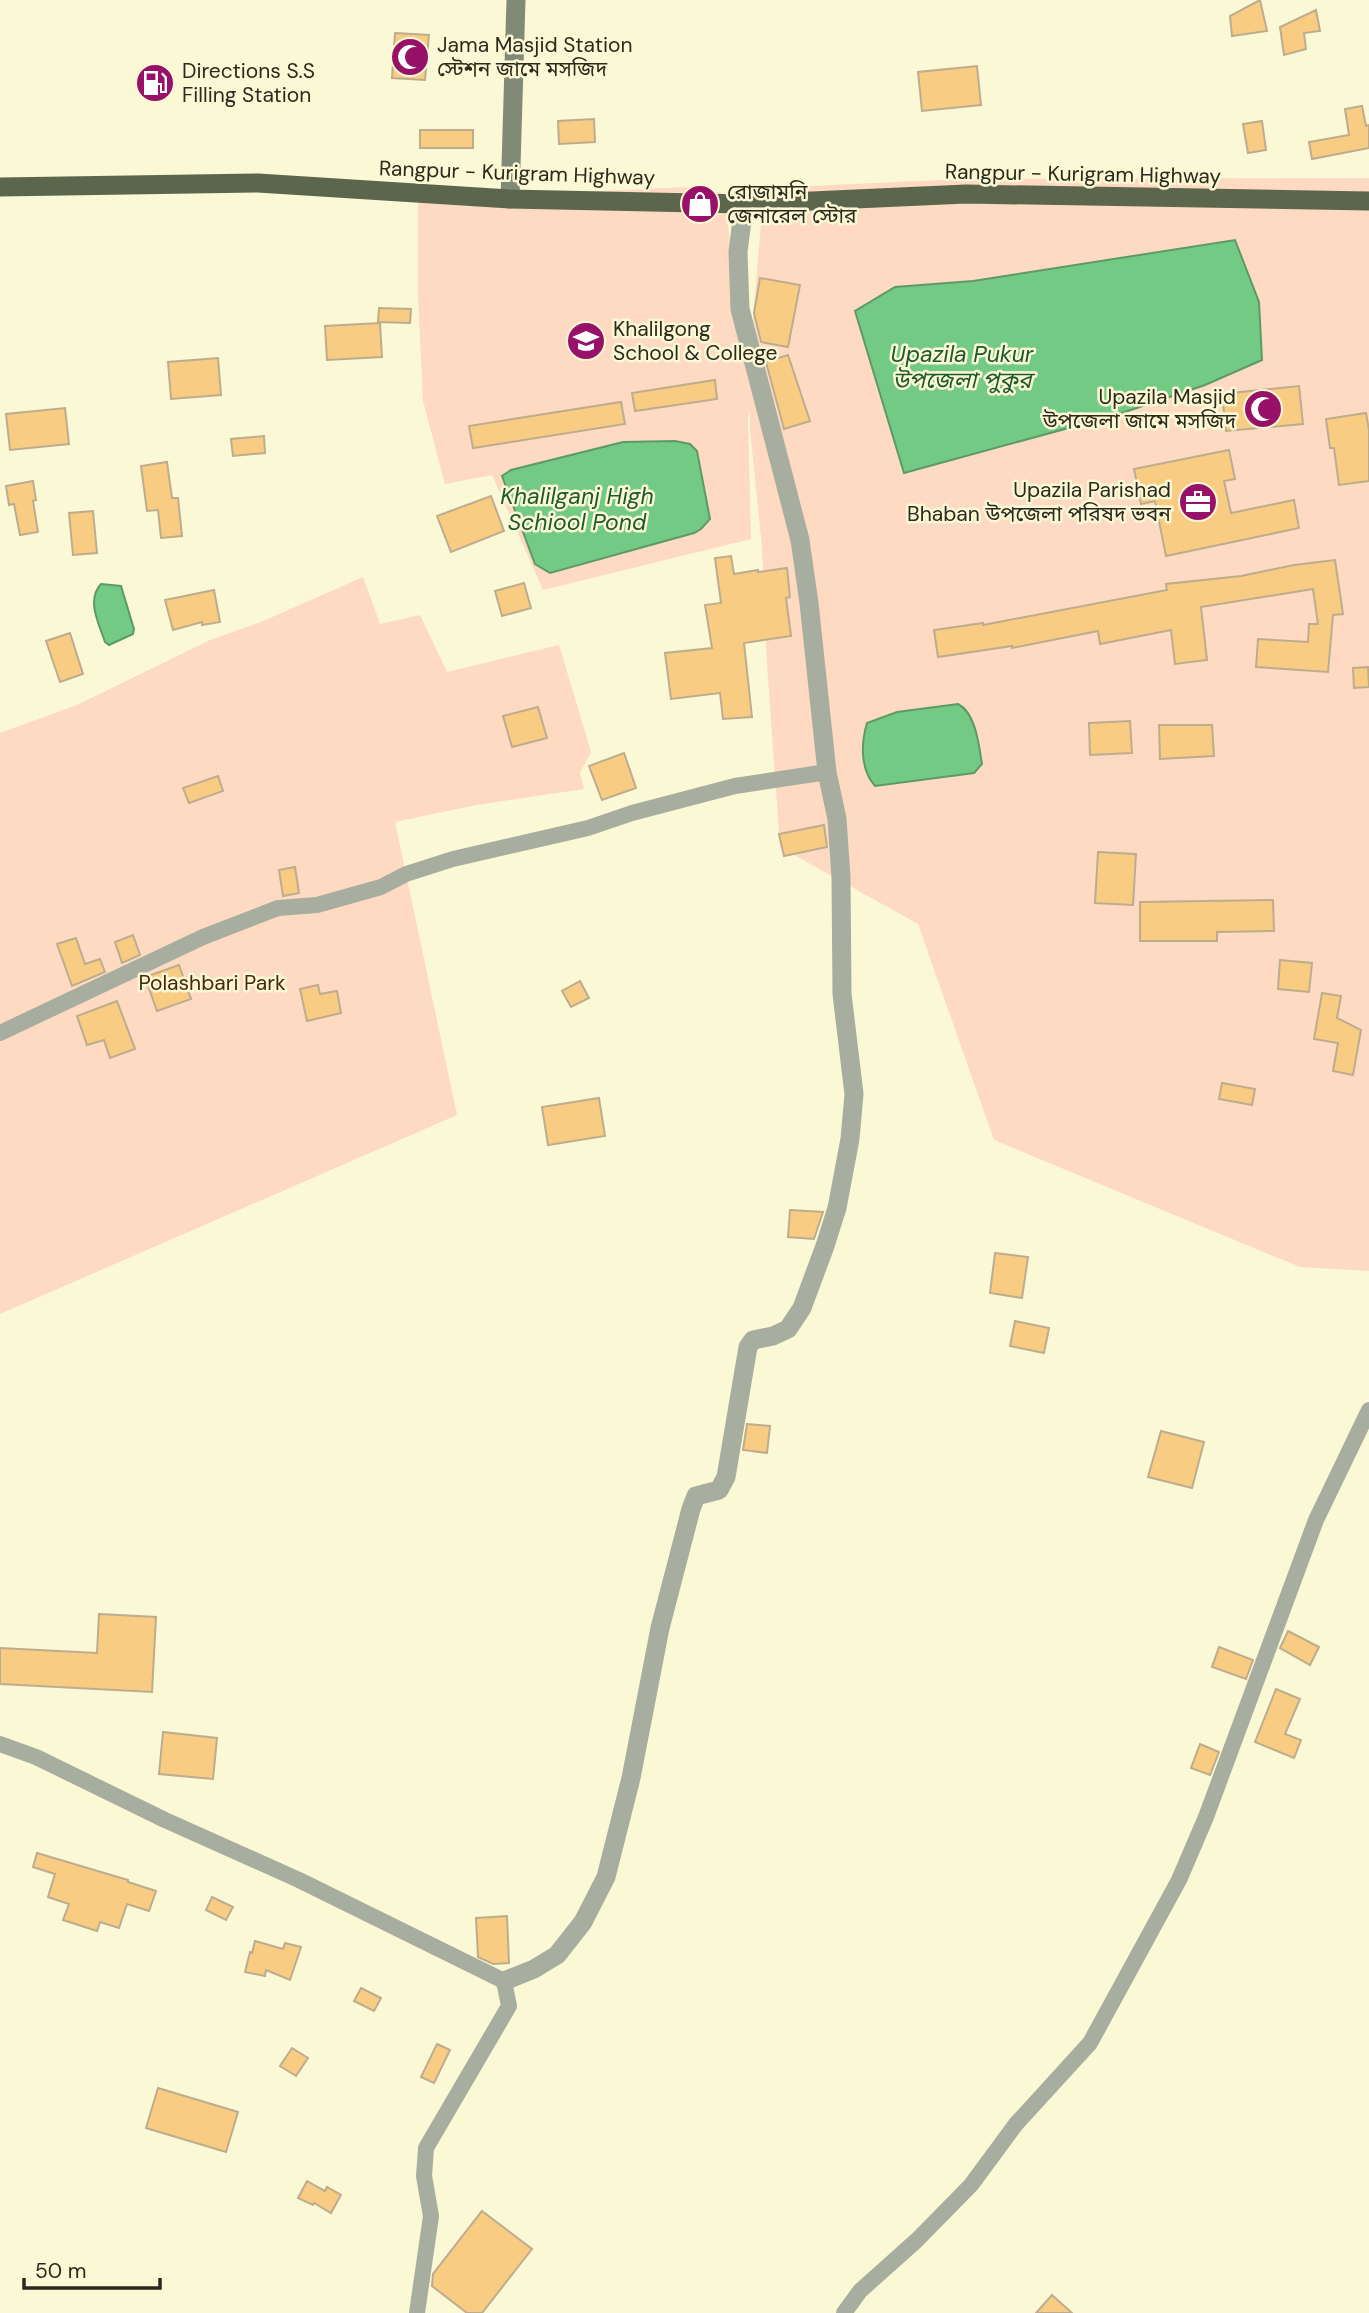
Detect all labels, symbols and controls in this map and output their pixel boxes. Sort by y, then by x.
place label: Jama Masjid Station স্টেশন জামে মসজিদ [437,31,633,83]
mosque icon: Jama Masjid Station স্টেশন জামে মসজিদ [389,36,431,78]
place label: Directions S.S Filling Station [182,57,315,109]
fuel station icon: Directions S.S Filling Station [134,62,176,104]
street label: Rangpur - Kurigram Highway [378,154,656,192]
street label: Rangpur - Kurigram Highway [945,158,1222,190]
place label: রোজামনি জেনারেল স্টোর [727,178,857,230]
shop icon: রোজামনি জেনারেল স্টোর [679,183,721,225]
place label: Khalilgong School & College [613,315,777,367]
school or university icon: Khalilgong School & College [565,320,607,362]
water label: Upazila Pukur উপজেলা পুকুর [891,339,1036,395]
place label: Upazila Masjid উপজেলা জামে মসজিদ [1042,383,1236,435]
mosque icon: Upazila Masjid উপজেলা জামে মসজিদ [1242,388,1284,430]
place label: Upazila Parishad Bhaban উপজেলা পরিষদ ভবন [907,476,1171,528]
water label: Khalilganj High Schiool Pond [500,481,654,537]
office icon: Upazila Parishad Bhaban উপজেলা পরিষদ ভবন [1177,481,1219,523]
park label: Polashbari Park [138,969,286,997]
scale bar [24,2246,161,2290]
text: 50 m [35,2257,86,2285]

